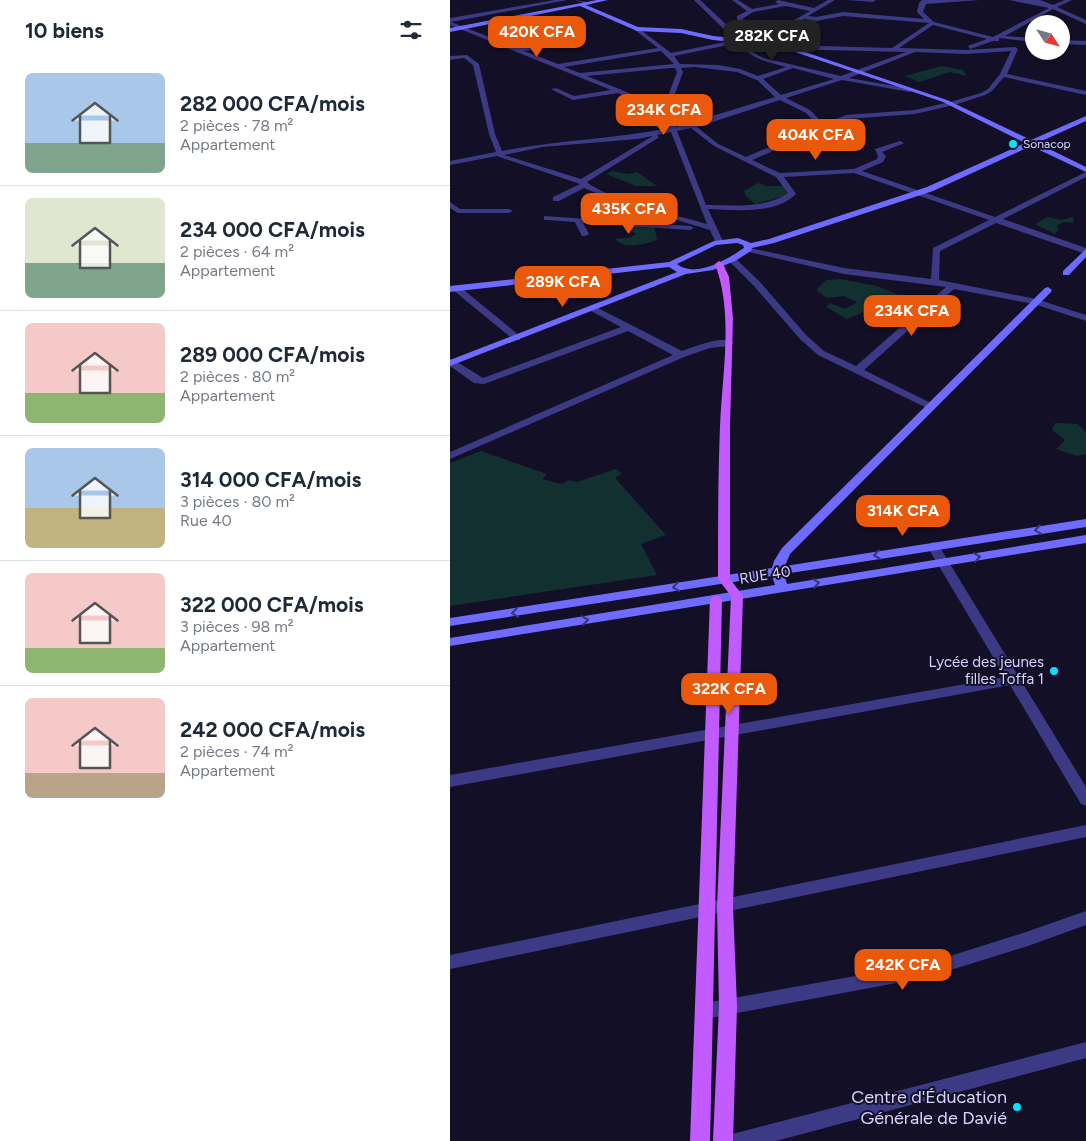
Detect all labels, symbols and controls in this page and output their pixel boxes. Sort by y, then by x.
pin: 420K CFA [485,15,589,58]
north arrow [1025,15,1070,60]
map controls [1025,15,1070,60]
icon: filters [397,16,425,44]
text: 10 biens [25,18,104,43]
pin: 282K CFA [720,20,824,62]
text: 420K CFA [499,22,575,41]
text: 282K CFA [735,26,809,45]
text: 282 000 CFA/mois [180,91,365,116]
icon: home [65,93,125,153]
pin: 234K CFA [612,94,716,136]
text: 234K CFA [627,100,701,119]
text: 2 pièces · 78 m² [180,116,293,135]
pin: 404K CFA [764,119,868,161]
text: 404K CFA [778,125,854,144]
text: Appartement [180,135,275,154]
place label: Sonacop [1023,137,1071,151]
marker: Sonacop [1007,138,1019,150]
pin: 435K CFA [577,192,681,235]
text: 435K CFA [592,199,666,218]
text: 234 000 CFA/mois [180,217,365,242]
icon: home [65,218,125,278]
text: 2 pièces · 64 m² [180,242,294,261]
text: Appartement [180,261,275,280]
pin: 289K CFA [511,266,615,308]
text: 289K CFA [526,272,600,291]
pin: 234K CFA [860,294,964,337]
text: 234K CFA [875,301,949,320]
text: 289 000 CFA/mois [180,342,365,367]
icon: home [65,343,125,403]
text: 2 pièces · 80 m² [180,367,295,386]
text: Appartement [180,386,275,405]
text: 314 000 CFA/mois [180,467,361,492]
icon: home [65,468,125,528]
text: 3 pièces · 80 m² [180,492,295,511]
pin: 314K CFA [851,494,955,537]
text: 314K CFA [867,501,939,520]
text: Rue 40 [180,511,232,530]
one-way arrow [1033,524,1041,535]
one-way arrow [873,550,882,560]
one-way arrow [973,552,981,563]
street label: RUE 40 [738,562,792,588]
one-way arrow [813,578,821,589]
one-way arrow [671,581,680,591]
text: 322 000 CFA/mois [180,592,364,617]
icon: home [65,593,125,653]
one-way arrow [511,607,520,617]
one-way arrow [580,616,589,626]
text: 3 pièces · 98 m² [180,617,294,636]
text: Appartement [180,636,275,655]
place label: Lycée des jeunes filles Toffa 1 [929,653,1044,688]
marker: Lycée des jeunes filles Toffa 1 [1048,665,1060,677]
pin: 322K CFA [677,672,781,715]
text: 322K CFA [692,679,766,698]
text: 242 000 CFA/mois [180,717,365,742]
icon: home [65,718,125,778]
text: 2 pièces · 74 m² [180,742,294,761]
text: Appartement [180,761,275,780]
pin: 242K CFA [851,948,955,991]
text: 242K CFA [865,955,941,974]
place label: Centre d'Éducation Générale de Davié [851,1086,1007,1129]
marker: Centre d'Éducation Générale de Davié [1011,1101,1023,1113]

